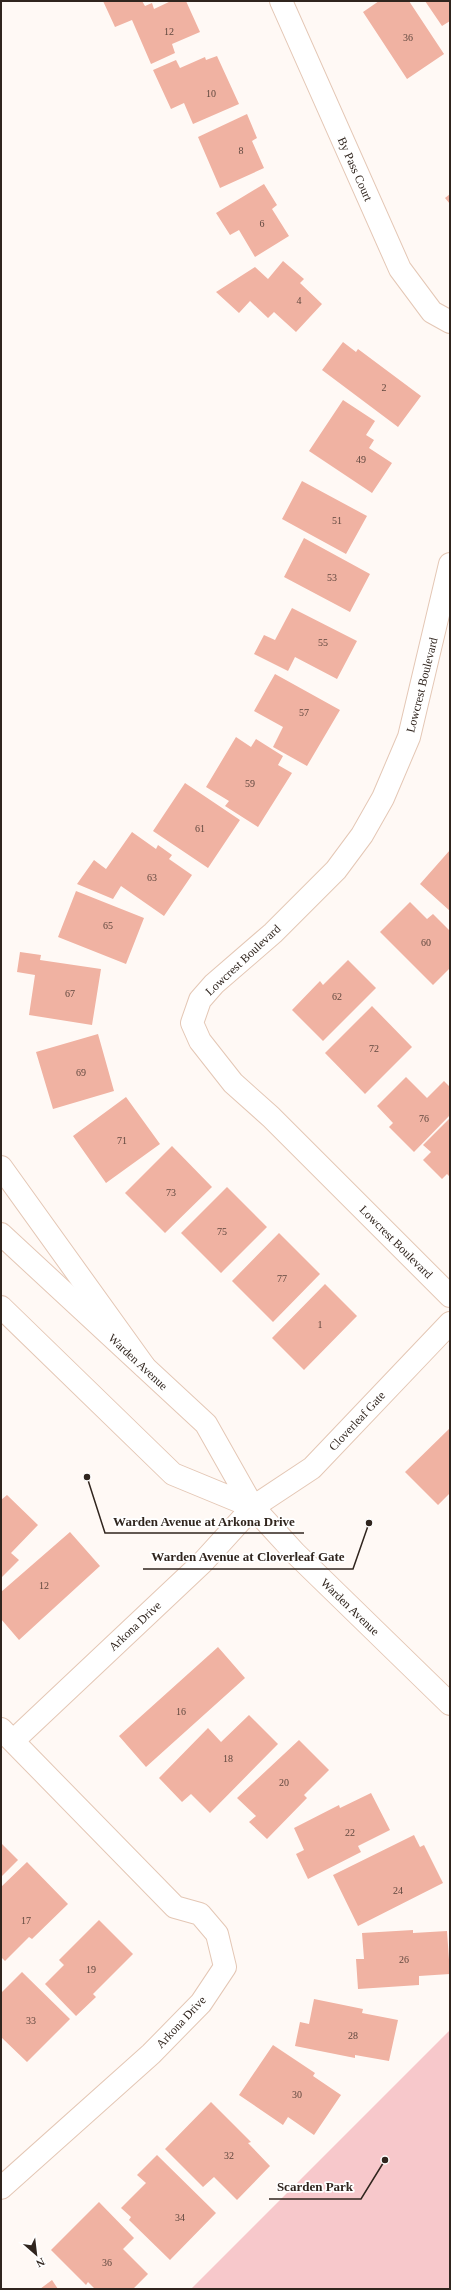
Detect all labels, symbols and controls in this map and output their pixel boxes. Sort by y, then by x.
house number: 12 [164,26,174,37]
house number: 36 [403,32,413,43]
house number: 10 [206,88,216,99]
street label: By Pass Court [335,135,376,204]
house number: 8 [239,145,244,156]
house number: 6 [260,218,265,229]
house number: 4 [297,295,302,306]
house number: 2 [382,382,387,393]
house number: 49 [356,454,366,465]
house number: 51 [332,515,342,526]
house number: 53 [327,572,337,583]
street label: Lowcrest Boulevard [403,636,441,734]
house number: 55 [318,637,328,648]
house number: 57 [299,707,309,718]
house number: 59 [245,778,255,789]
house number: 61 [195,823,205,834]
house number: 63 [147,872,157,883]
house number: 65 [103,920,113,931]
street label: Lowcrest Boulevard [203,922,283,998]
house number: 60 [421,937,431,948]
house number: 67 [65,988,75,999]
house number: 62 [332,991,342,1002]
house number: 72 [369,1043,379,1054]
house number: 69 [76,1067,86,1078]
house number: 76 [419,1113,429,1124]
house number: 71 [117,1135,127,1146]
house number: 73 [166,1187,176,1198]
street label: Lowcrest Boulevard [357,1203,435,1281]
house number: 75 [217,1226,227,1237]
house number: 77 [277,1273,287,1284]
house number: 1 [318,1319,323,1330]
street label: Warden Avenue [106,1331,170,1393]
street label: Cloverleaf Gate [326,1388,388,1454]
callout: Warden Avenue at Arkona Drive [105,1508,304,1533]
text: Warden Avenue at Arkona Drive [113,1514,295,1529]
callout: Warden Avenue at Cloverleaf Gate [143,1544,353,1569]
text: Warden Avenue at Cloverleaf Gate [151,1549,345,1564]
street label: Warden Avenue [318,1576,382,1638]
house number: 12 [39,1580,49,1591]
street label: Arkona Drive [106,1598,164,1654]
house number: 16 [176,1706,186,1717]
house number: 18 [223,1753,233,1764]
house number: 20 [279,1777,289,1788]
house number: 22 [345,1827,355,1838]
house number: 24 [393,1885,403,1896]
house number: 17 [21,1915,31,1926]
house number: 26 [399,1954,409,1965]
house number: 19 [86,1964,96,1975]
street label: Arkona Drive [153,1993,209,2051]
house number: 33 [26,2015,36,2026]
house number: 28 [348,2030,358,2041]
house number: 30 [292,2089,302,2100]
house number: 32 [224,2150,234,2161]
callout: Scarden Park [269,2174,361,2199]
text: Scarden Park [277,2179,354,2194]
house number: 34 [175,2212,185,2223]
north arrow [16,2234,56,2274]
text: N [34,2256,47,2270]
house number: 36 [102,2257,112,2268]

